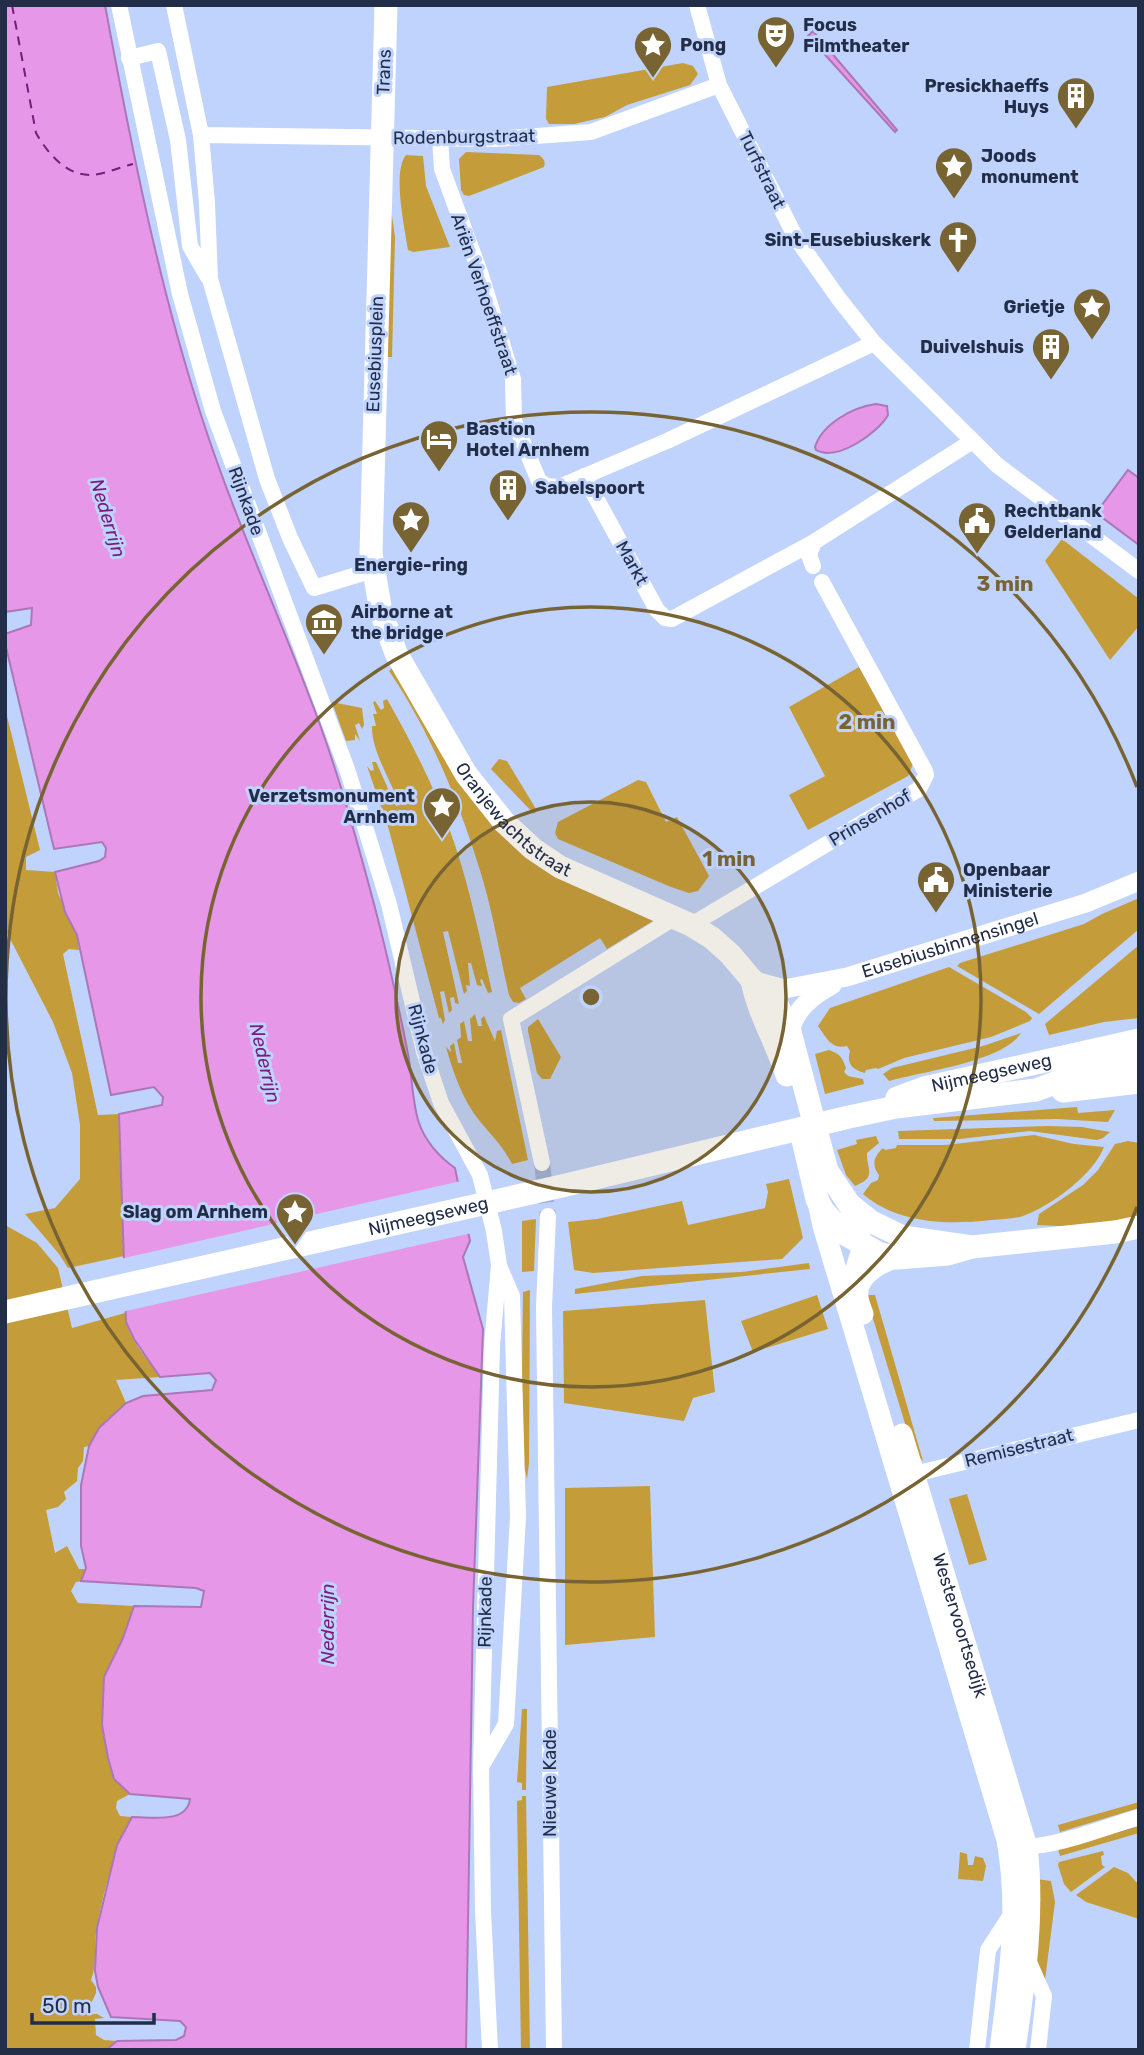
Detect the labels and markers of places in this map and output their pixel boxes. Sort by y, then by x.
theatre icon: Focus Filmtheater [755,14,797,69]
place label: Focus Filmtheater [803,14,909,57]
place icon: Pong [632,24,674,79]
place label: Pong [680,34,726,56]
place label: Presickhaeffs Huys [924,75,1049,118]
building icon: Presickhaeffs Huys [1055,75,1097,130]
place icon: Joods monument [933,145,975,200]
place label: Joods monument [981,145,1079,188]
church icon: Sint-Eusebiuskerk [937,219,979,274]
place label: Sint-Eusebiuskerk [764,229,931,251]
place icon: Grietje [1071,286,1113,341]
place label: Grietje [1004,296,1065,318]
building icon: Duivelshuis [1030,326,1072,381]
place label: Duivelshuis [920,336,1024,358]
hotel icon: Bastion Hotel Arnhem [418,418,460,473]
place label: Bastion Hotel Arnhem [466,418,590,461]
building icon: Sabelspoort [487,467,529,522]
place label: Sabelspoort [535,477,645,499]
place icon: Energie-ring [390,499,432,554]
public building icon: Rechtbank Gelderland [956,500,998,555]
place label: Rechtbank Gelderland [1004,500,1102,543]
place label: Energie-ring [354,554,468,576]
museum icon: Airborne at the bridge [303,601,345,656]
place label: Airborne at the bridge [351,601,453,644]
place label: Verzetsmonument Arnhem [248,785,415,828]
place icon: Verzetsmonument Arnhem [421,785,463,840]
public building icon: Openbaar Ministerie [915,859,957,914]
place label: Openbaar Ministerie [963,859,1053,902]
centre of rings [579,985,603,1009]
place icon: Slag om Arnhem [274,1191,316,1246]
place label: Slag om Arnhem [123,1201,268,1223]

